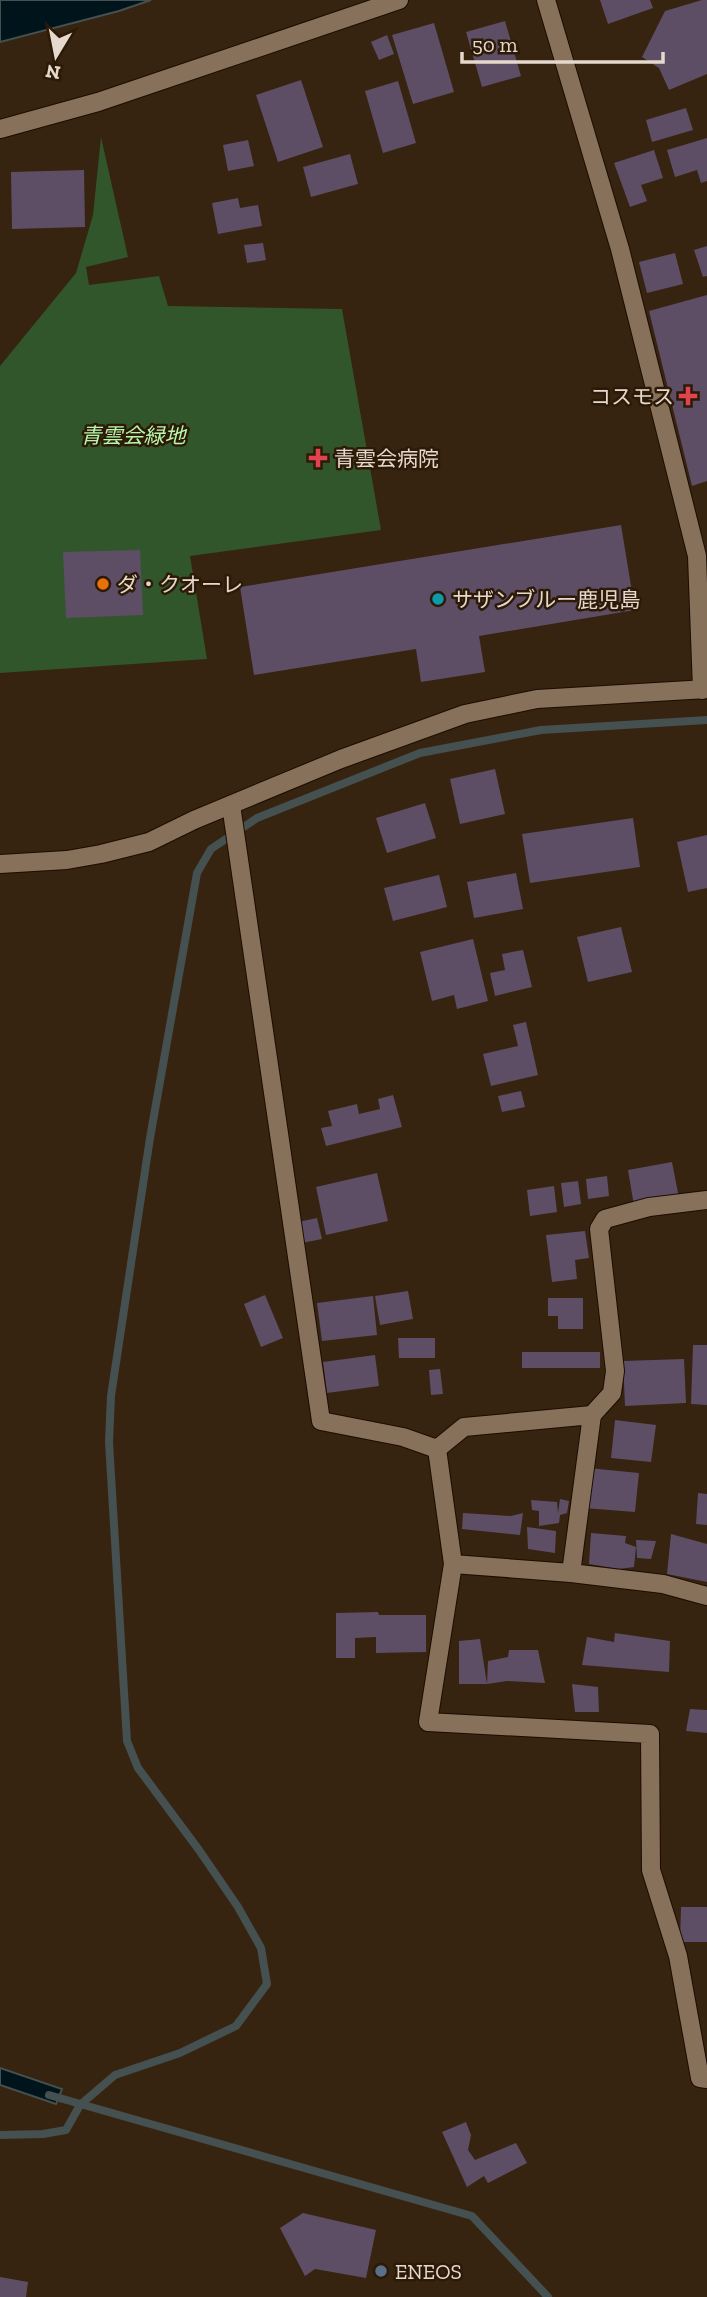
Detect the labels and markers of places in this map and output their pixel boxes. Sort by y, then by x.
place label: コスモス [590,384,674,409]
marker: コスモス [680,388,696,404]
place label: 青雲会病院 [334,446,439,471]
marker: 青雲会病院 [308,448,328,468]
place label: ダ・クオーレ [117,572,243,597]
marker: ダ・クオーレ [95,576,111,592]
place label: サザンブルー鹿児島 [452,587,640,612]
marker: サザンブルー鹿児島 [430,591,446,607]
place label: ENEOS [395,2259,462,2284]
marker: ENEOS [373,2263,389,2279]

